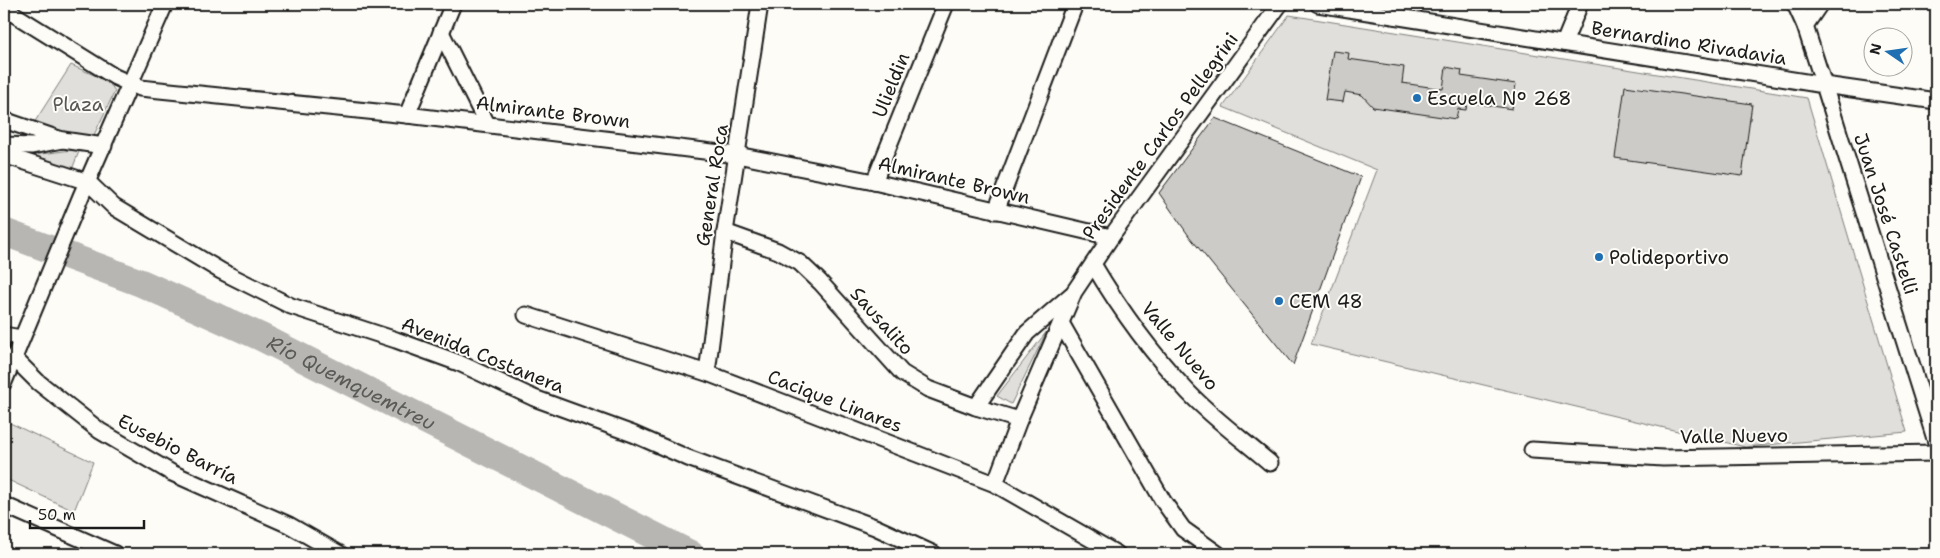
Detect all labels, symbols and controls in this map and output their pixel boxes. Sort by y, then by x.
street label: Bernardino Rivadavia [1590,15,1789,71]
street label: Presidente Carlos Pellegrini [1076,27,1244,245]
north arrow [1862,28,1912,78]
text: N [1865,42,1885,57]
street label: Ulieldin [867,49,915,121]
place label: Escuela Nº 268 [1427,86,1572,111]
street label: Almirante Brown [474,90,632,134]
park label: Plaza [52,92,104,117]
marker: Escuela Nº 268 [1411,92,1423,104]
street label: General Roca [690,122,734,248]
street label: Juan José Castelli [1848,130,1924,298]
street label: Almirante Brown [876,150,1032,210]
place label: Polideportivo [1609,245,1729,270]
marker: Polideportivo [1593,251,1605,263]
street label: Sausalito [845,282,919,360]
place label: CEM 48 [1289,289,1363,314]
marker: CEM 48 [1273,295,1285,307]
street label: Valle Nuevo [1136,296,1224,396]
street label: Avenida Costanera [398,311,568,399]
water label: Río Quemquemtreu [263,329,440,436]
street label: Cacique Linares [764,364,906,438]
street label: Eusebio Barría [114,408,243,490]
street label: Valle Nuevo [1680,423,1788,449]
scale bar [30,498,144,530]
text: 50 m [38,505,76,525]

